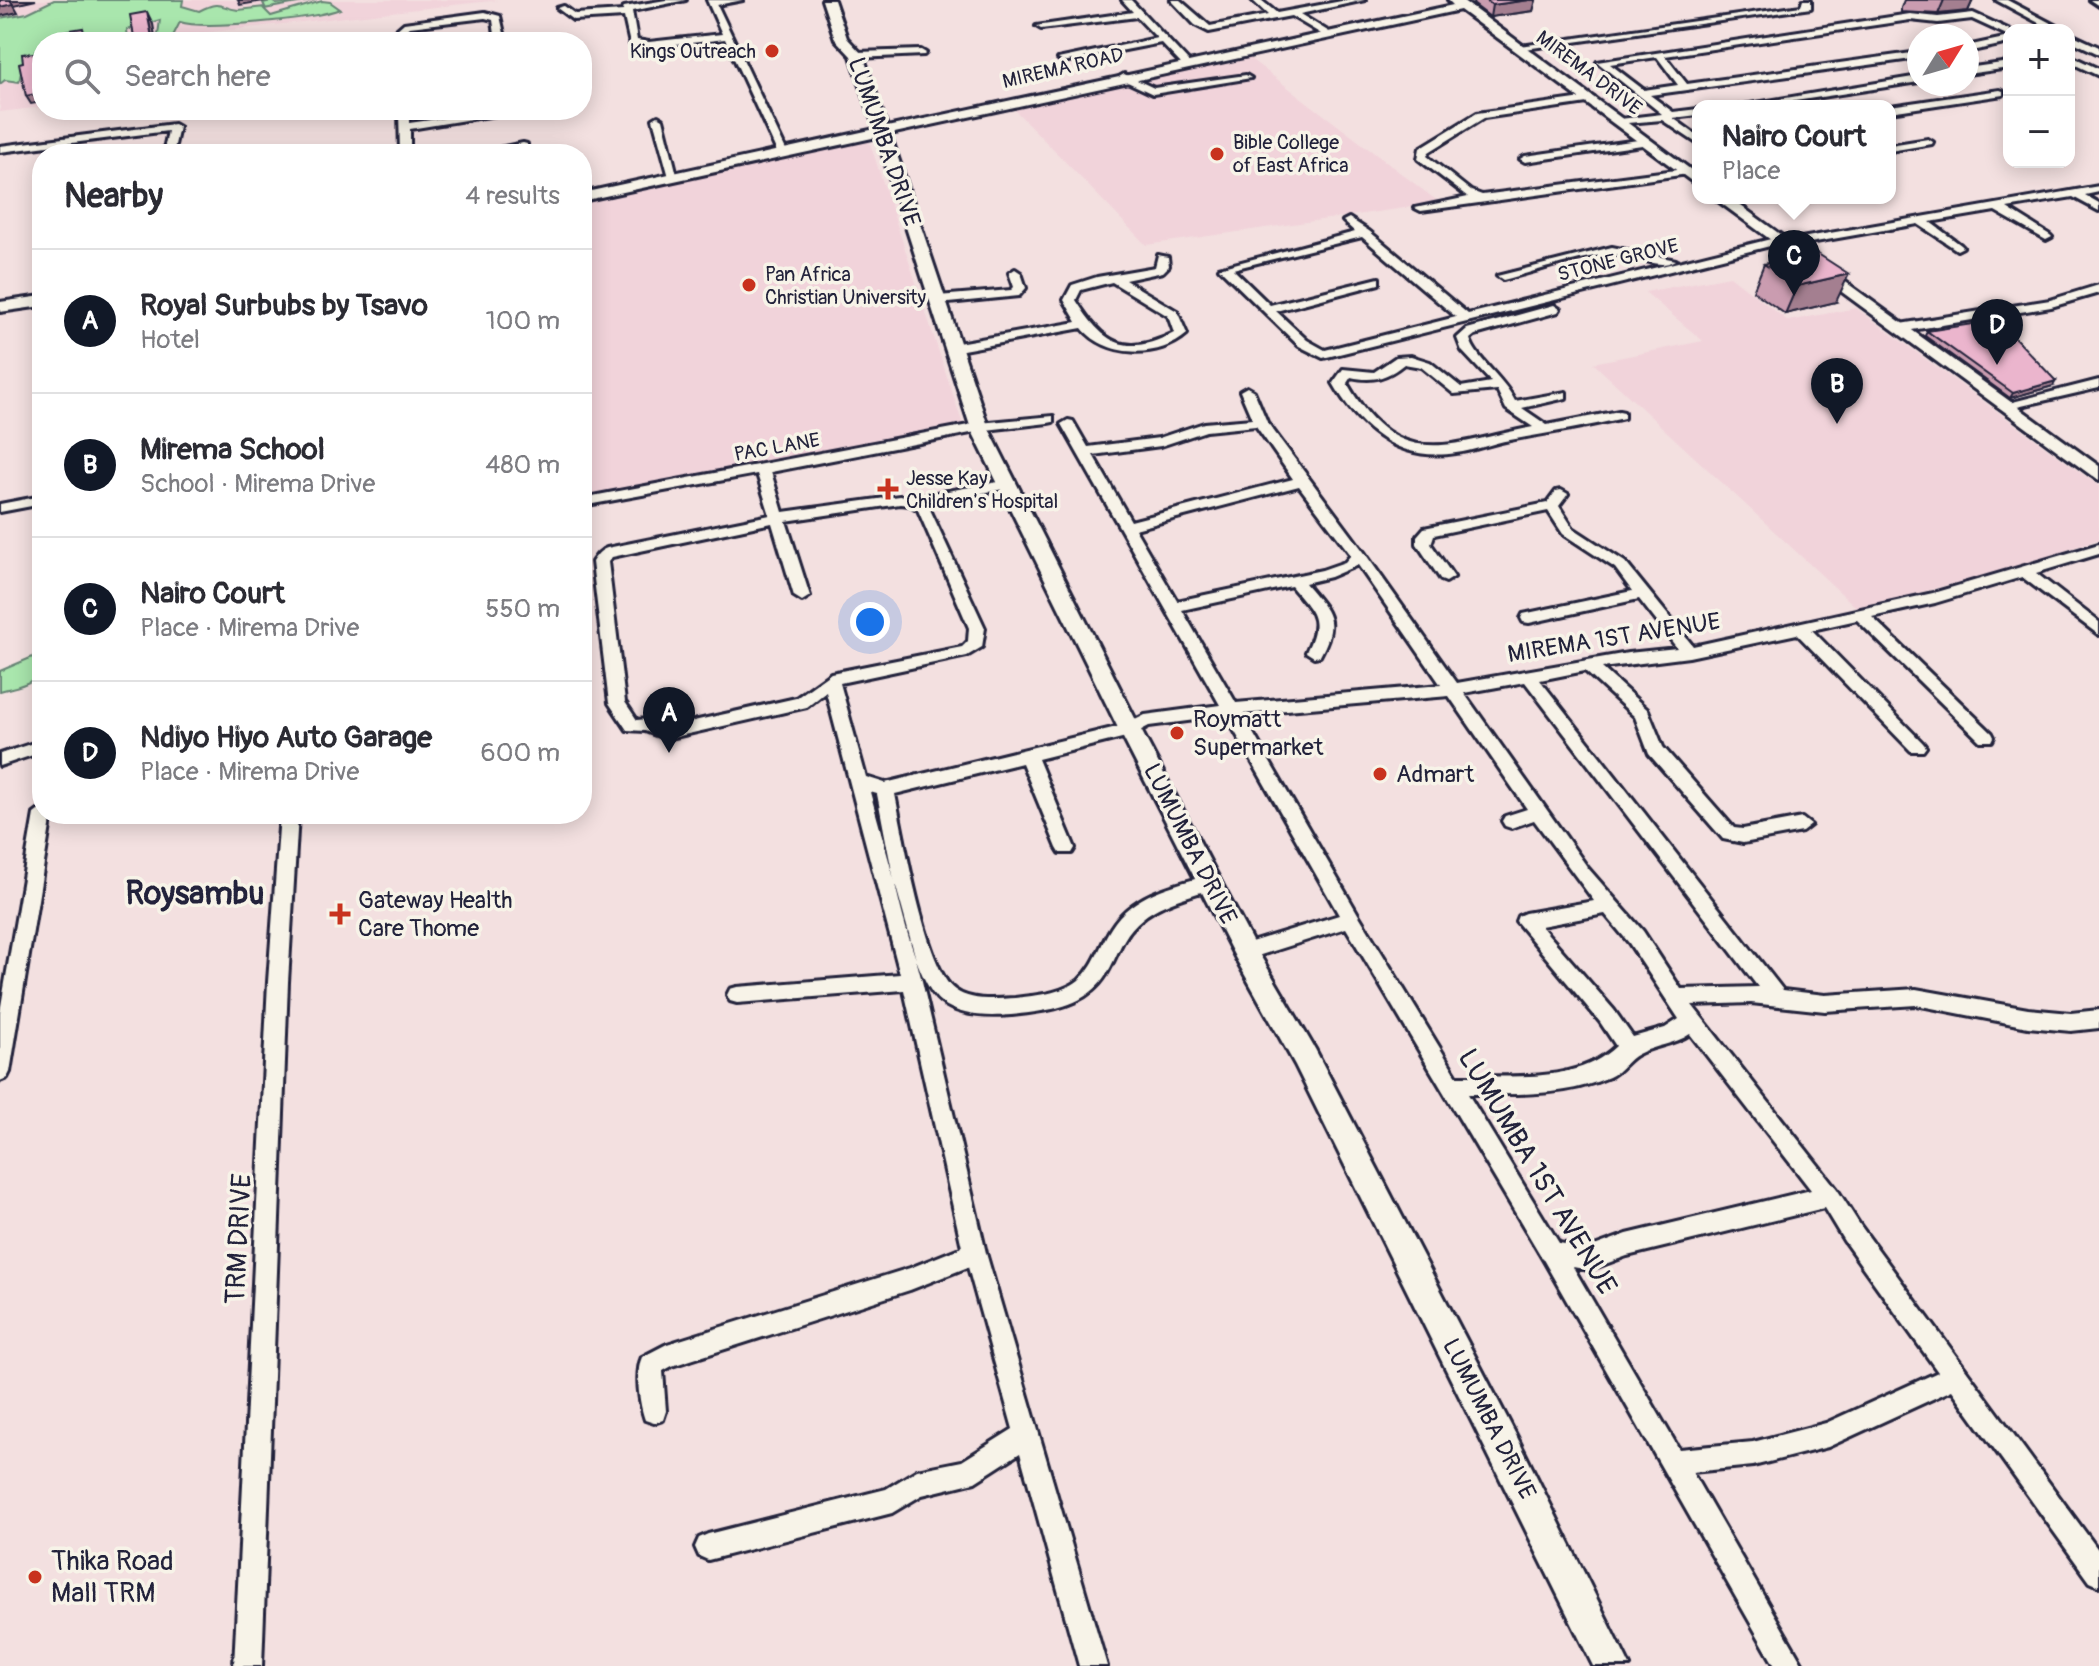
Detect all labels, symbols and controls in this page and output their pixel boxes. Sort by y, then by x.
north arrow [1907,24,1979,96]
map controls [2003,24,2075,168]
button: + [2003,24,2075,96]
street label: MIREMA DRIVE [1531,25,1647,121]
search box [32,32,592,120]
place label: Kings Outreach [630,39,756,64]
marker: Kings Outreach [763,42,781,60]
street label: MIREMA ROAD [1000,42,1126,94]
icon: search [60,54,104,98]
street label: LUMUMBA DRIVE [842,54,926,230]
text: Search here [124,58,271,95]
button: − [2003,96,2075,168]
popup [1692,100,1896,204]
text: Nairo Court [1722,118,1866,155]
place label: Bible College of East Africa [1233,130,1349,178]
marker: Bible College of East Africa [1208,145,1226,163]
text: Place [1722,155,1780,187]
text: Nearby [64,175,163,218]
text: 4 results [465,180,560,212]
pin: C [1768,230,1820,296]
street label: STONE GROVE [1555,233,1681,287]
place label: Pan Africa Christian University [765,262,927,310]
marker: Pan Africa Christian University [740,276,758,294]
text: Royal Surbubs by Tsavo [140,287,428,324]
pin: D [1971,299,2023,365]
text: A [82,305,98,337]
text: 100 m [486,305,560,337]
text: Hotel [140,324,200,356]
pin: B [1811,358,1863,424]
street label: PAC LANE [732,427,822,467]
text: Mirema School [140,431,325,468]
text: B [83,449,97,481]
text: 480 m [485,449,560,481]
place label: Jesse Kay Children's Hospital [906,466,1058,514]
text: School · Mirema Drive [140,468,375,500]
marker: Jesse Kay Children's Hospital [877,478,899,500]
text: Nairo Court [140,575,285,612]
text: C [82,593,98,625]
text: 550 m [485,593,560,625]
your location [850,602,890,642]
street label: MIREMA 1ST AVENUE [1506,607,1722,669]
text: Place · Mirema Drive [140,612,359,644]
pin: A [643,687,695,753]
place label: Roymatt Supermarket [1193,705,1324,762]
text: Ndiyo Hiyo Auto Garage [140,719,432,756]
marker: Roymatt Supermarket [1168,724,1186,742]
text: D [82,737,98,769]
text: 600 m [481,737,560,769]
text: Place · Mirema Drive [140,756,359,788]
street label: LUMUMBA DRIVE [1137,759,1243,929]
place label: Admart [1396,760,1474,789]
marker: Admart [1371,765,1389,783]
district label: Roysambu [126,874,264,914]
place label: Gateway Health Care Thome [358,886,513,943]
marker: Gateway Health Care Thome [329,903,351,925]
street label: LUMUMBA 1ST AVENUE [1450,1043,1624,1301]
street label: TRM DRIVE [218,1173,260,1305]
street label: LUMUMBA DRIVE [1436,1334,1542,1504]
place label: Thika Road Mall TRM [51,1544,174,1611]
marker: Thika Road Mall TRM [26,1568,44,1586]

